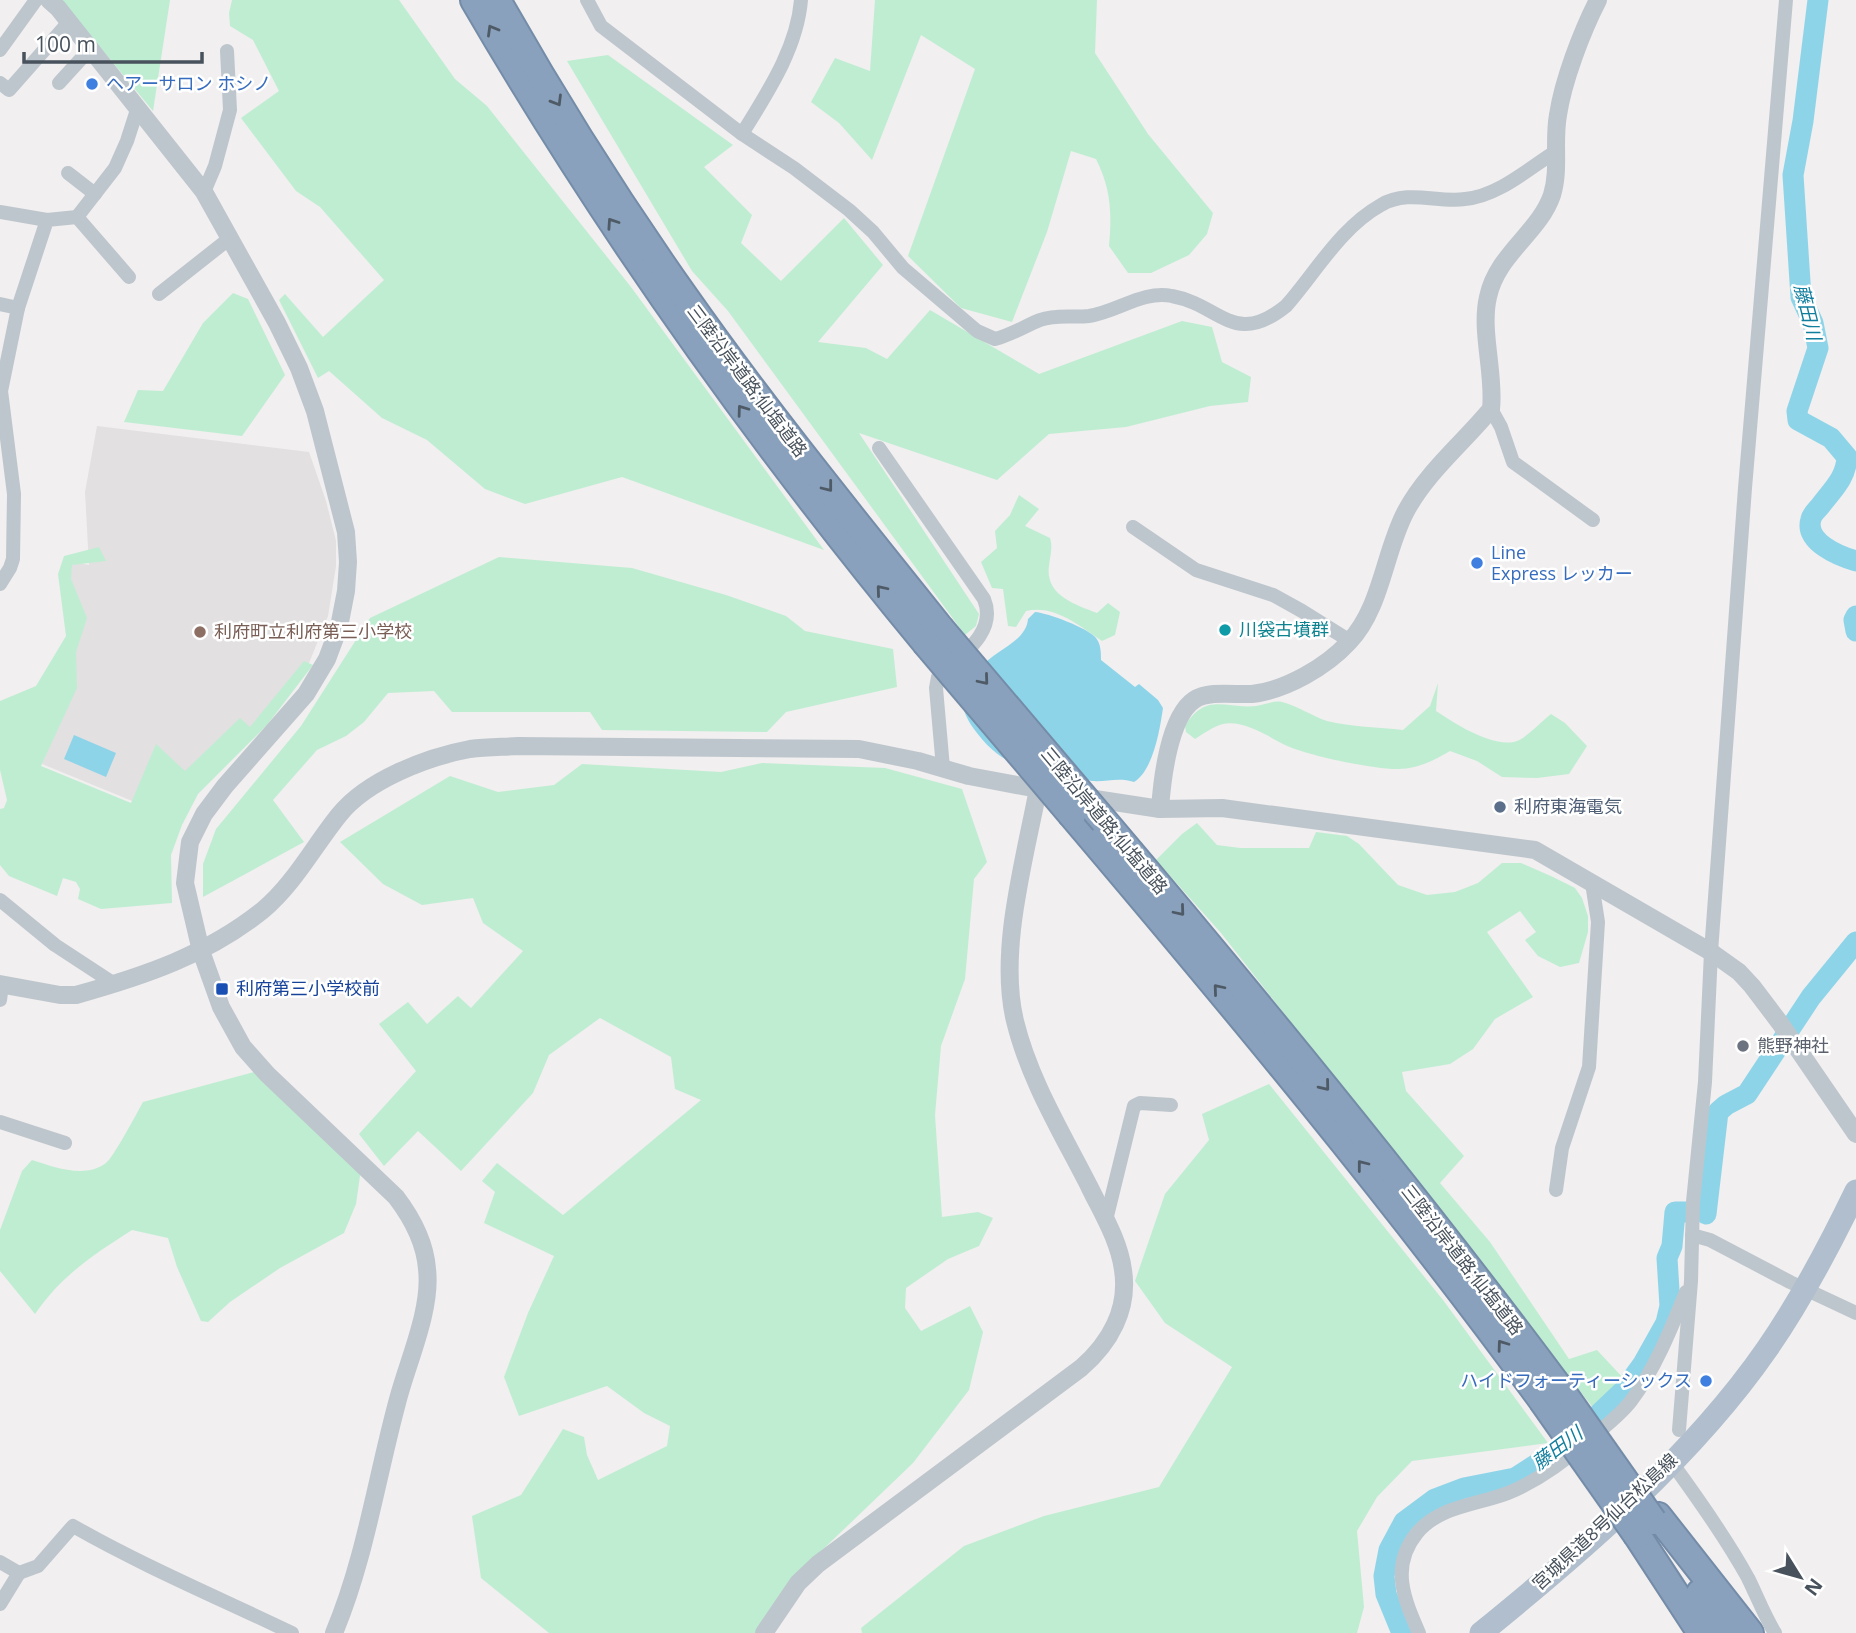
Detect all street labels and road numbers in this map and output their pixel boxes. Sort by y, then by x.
street label: 三陸沿岸道路;仙塩道路 [683,299,813,461]
street label: 三陸沿岸道路;仙塩道路 [1036,742,1173,899]
street label: 三陸沿岸道路;仙塩道路 [1396,1179,1529,1340]
street label: 宮城県道8号仙台松島線 [1527,1448,1682,1595]

